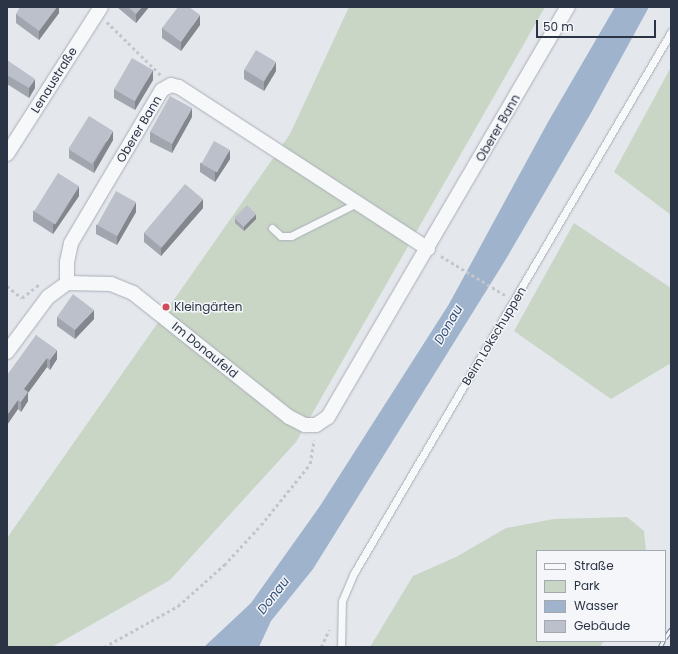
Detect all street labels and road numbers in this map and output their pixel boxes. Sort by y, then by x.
street label: Lenaustraße [28,44,80,116]
street label: Oberer Bann [473,92,523,164]
street label: Oberer Bann [113,93,165,165]
street label: Beim Lokschuppen [459,284,529,388]
street label: Im Donaufeld [169,319,241,381]

